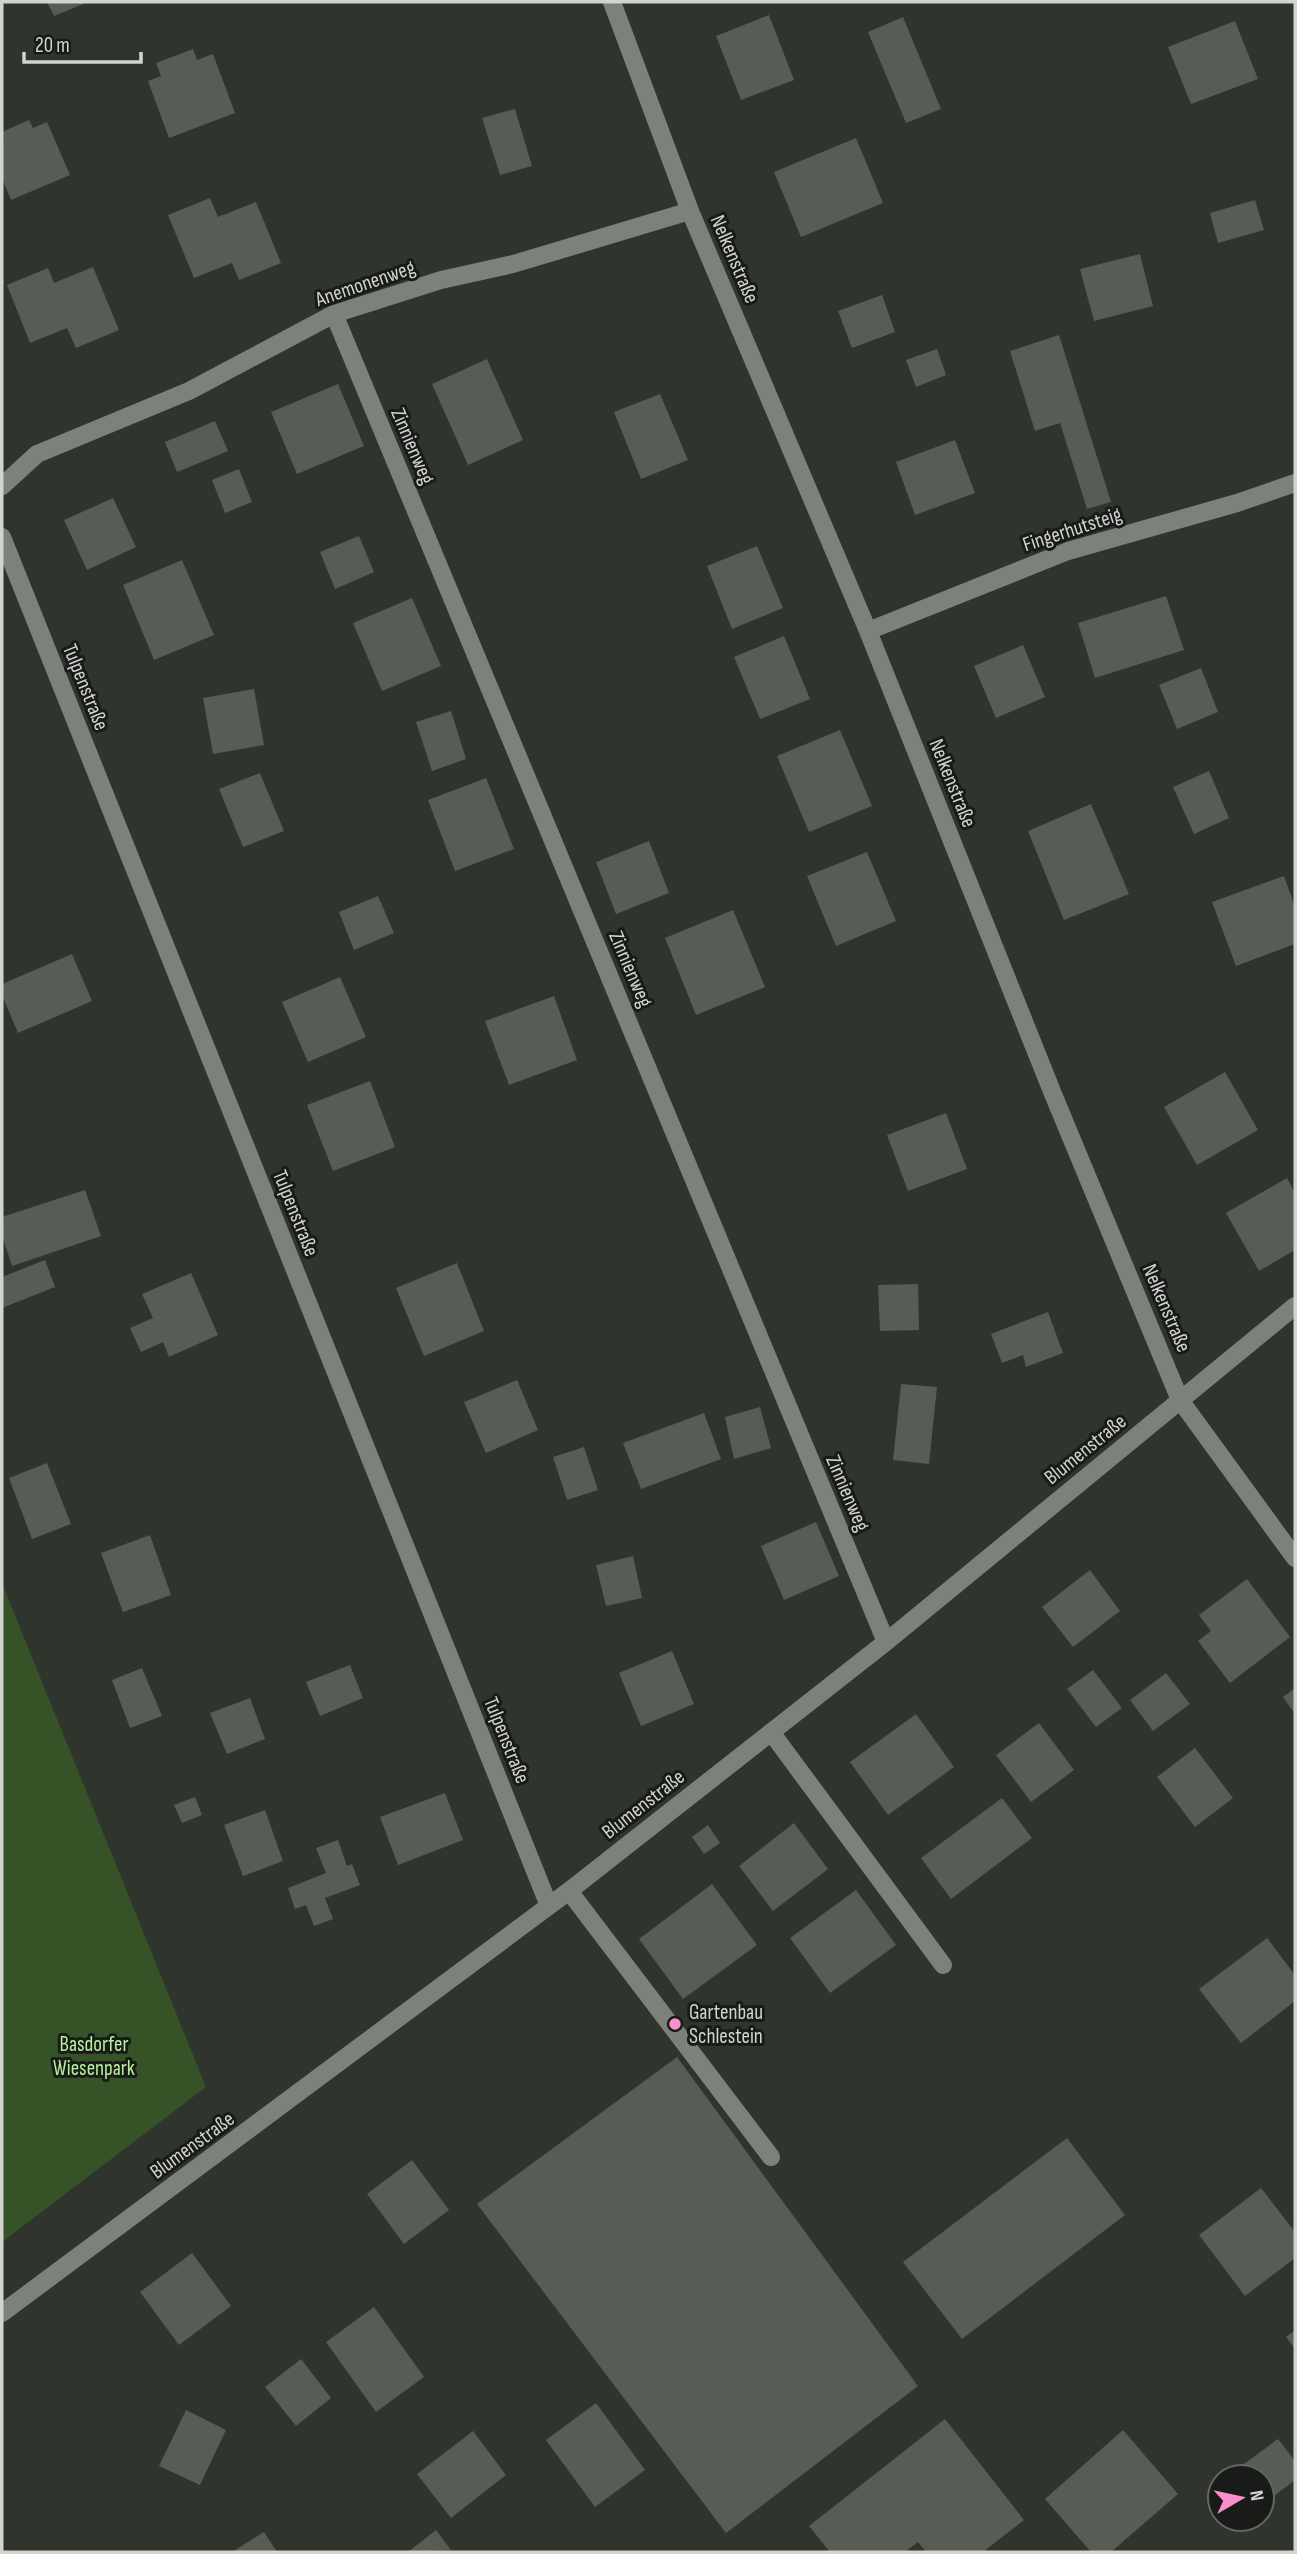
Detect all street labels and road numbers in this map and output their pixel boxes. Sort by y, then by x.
street label: Nelkenstraße [705,211,764,307]
street label: Anemonenweg [311,255,418,313]
street label: Zinnienweg [385,404,440,488]
street label: Fingerhutsteig [1020,502,1125,557]
street label: Tulpenstraße [57,640,114,734]
street label: Nelkenstraße [923,735,982,831]
street label: Zinnienweg [603,927,658,1011]
street label: Tulpenstraße [267,1166,324,1260]
street label: Nelkenstraße [1137,1260,1196,1356]
street label: Blumenstraße [1039,1409,1131,1490]
street label: Zinnienweg [820,1451,875,1535]
street label: Tulpenstraße [478,1693,535,1787]
street label: Blumenstraße [597,1764,690,1844]
street label: Blumenstraße [145,2107,239,2184]

